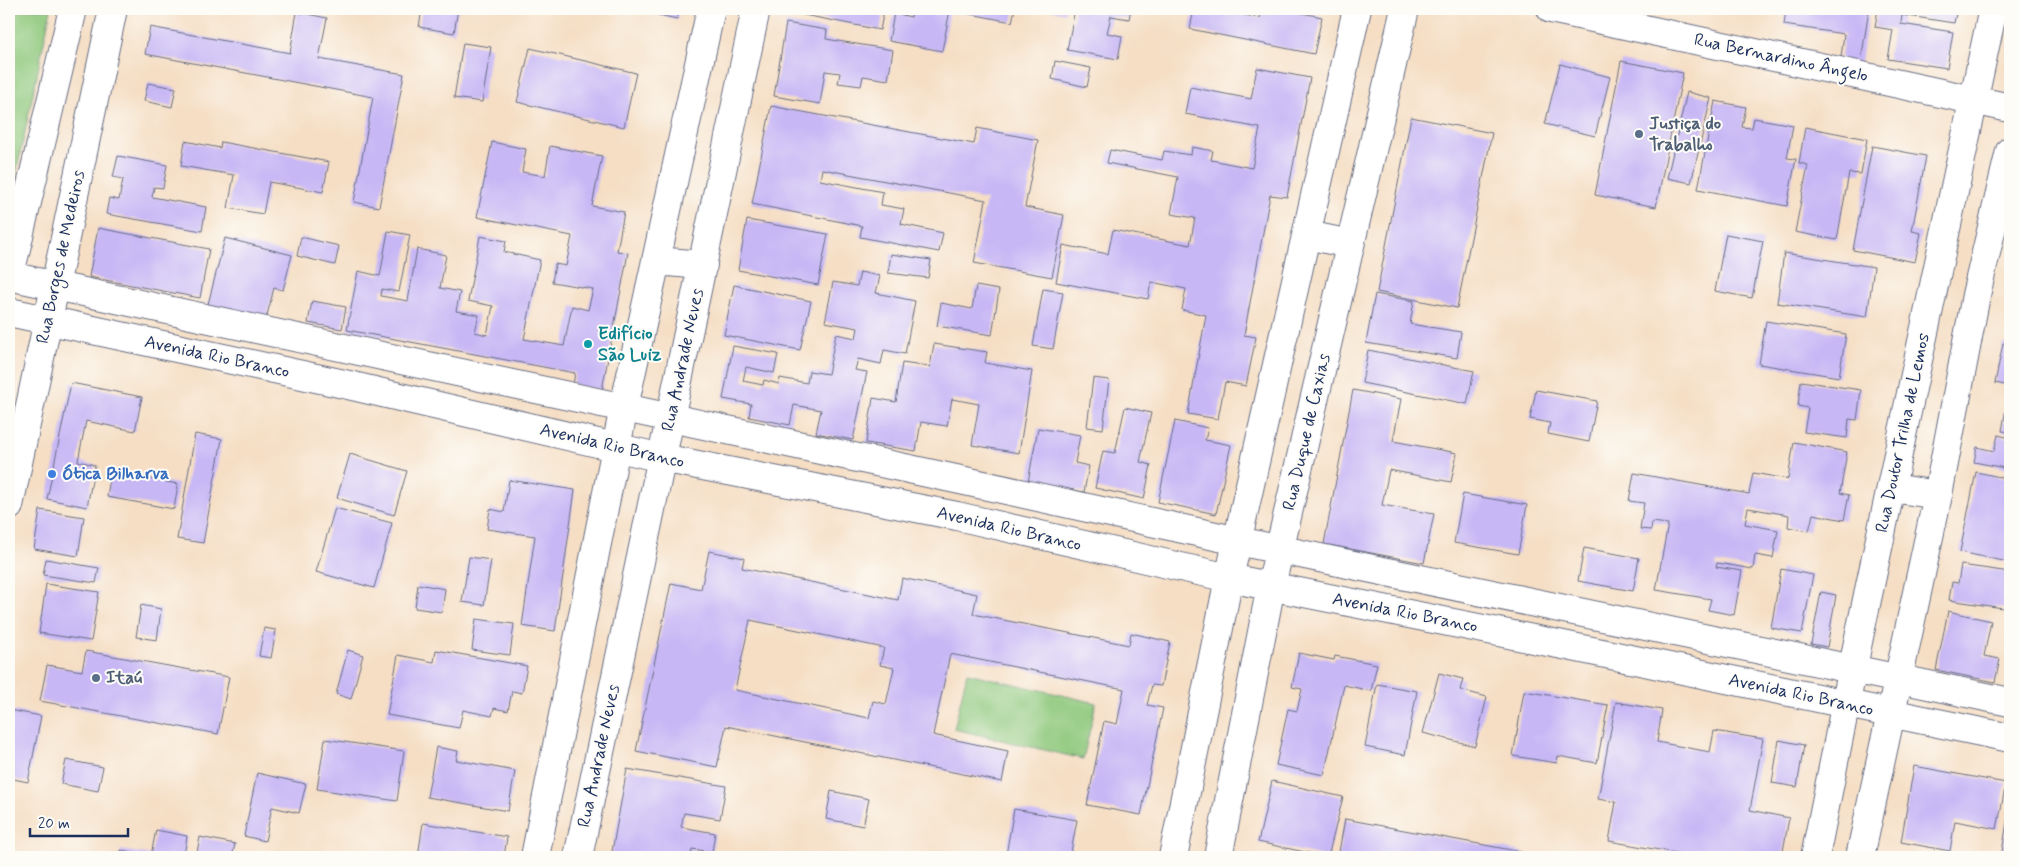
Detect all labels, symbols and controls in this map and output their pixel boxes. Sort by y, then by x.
street label: Rua Bernardino Ângelo [1691,28,1870,90]
place label: Justiça do Trabalho [1649,112,1721,157]
marker: Justiça do Trabalho [1633,128,1645,140]
street label: Rua Borges de Medeiros [31,168,92,346]
street label: Rua Andrade Neves [656,286,710,434]
place label: Edifício São Luiz [598,322,662,367]
street label: Avenida Rio Branco [142,330,292,384]
street label: Rua Doutor Trilha de Lemos [1870,331,1936,535]
marker: Edifício São Luiz [582,338,594,350]
street label: Rua Duque de Caxias [1277,351,1337,513]
street label: Avenida Rio Branco [537,418,687,474]
place label: Ótica Bilharva [62,462,169,486]
marker: Ótica Bilharva [46,468,58,480]
street label: Avenida Rio Branco [934,501,1084,557]
street label: Avenida Rio Branco [1330,587,1480,639]
place label: Itaú [106,666,142,690]
street label: Avenida Rio Branco [1726,668,1876,722]
marker: Itaú [90,672,102,684]
street label: Rua Andrade Neves [572,682,626,830]
scale bar [30,806,128,838]
text: 20 m [38,814,70,834]

